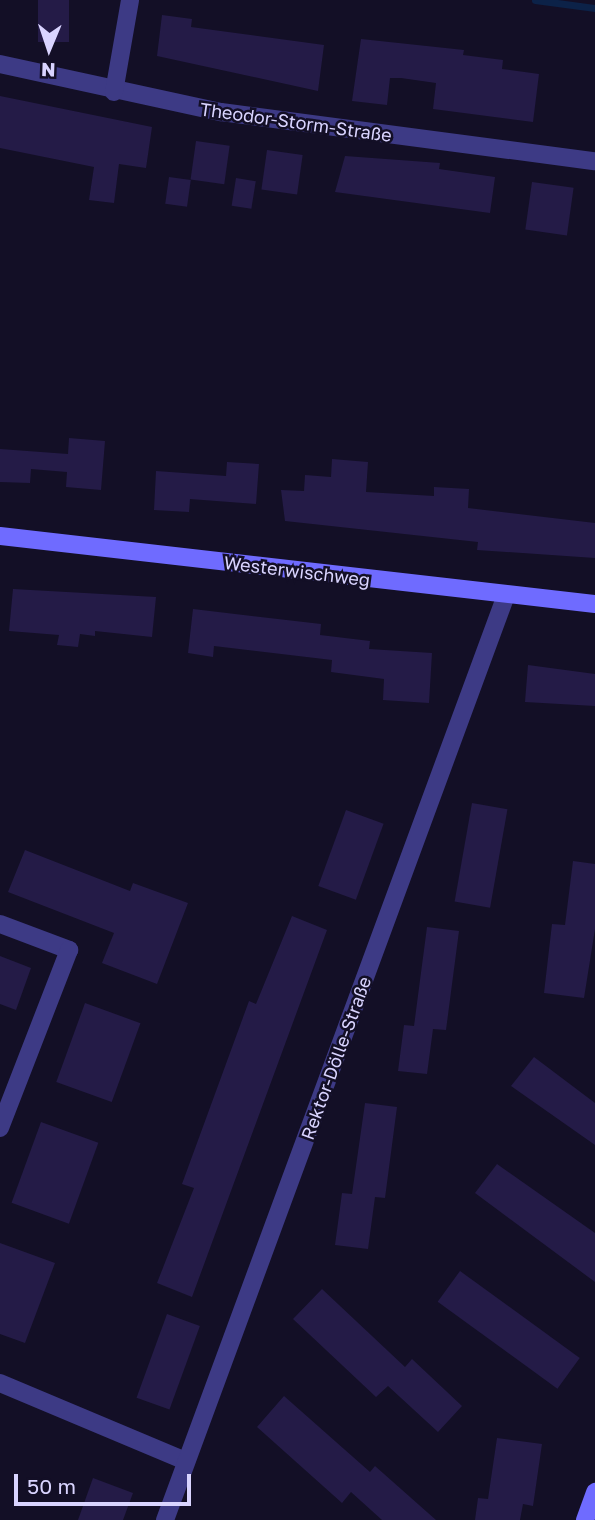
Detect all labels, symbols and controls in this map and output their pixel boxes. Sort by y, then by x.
north arrow [14,14,84,84]
text: N [41,59,56,82]
street label: Theodor-Storm-Straße [199,98,393,146]
street label: Westerwischweg [223,551,371,591]
street label: Rektor-Dölle-Straße [296,973,376,1143]
scale bar [18,1460,194,1504]
text: 50 m [27,1473,76,1499]

